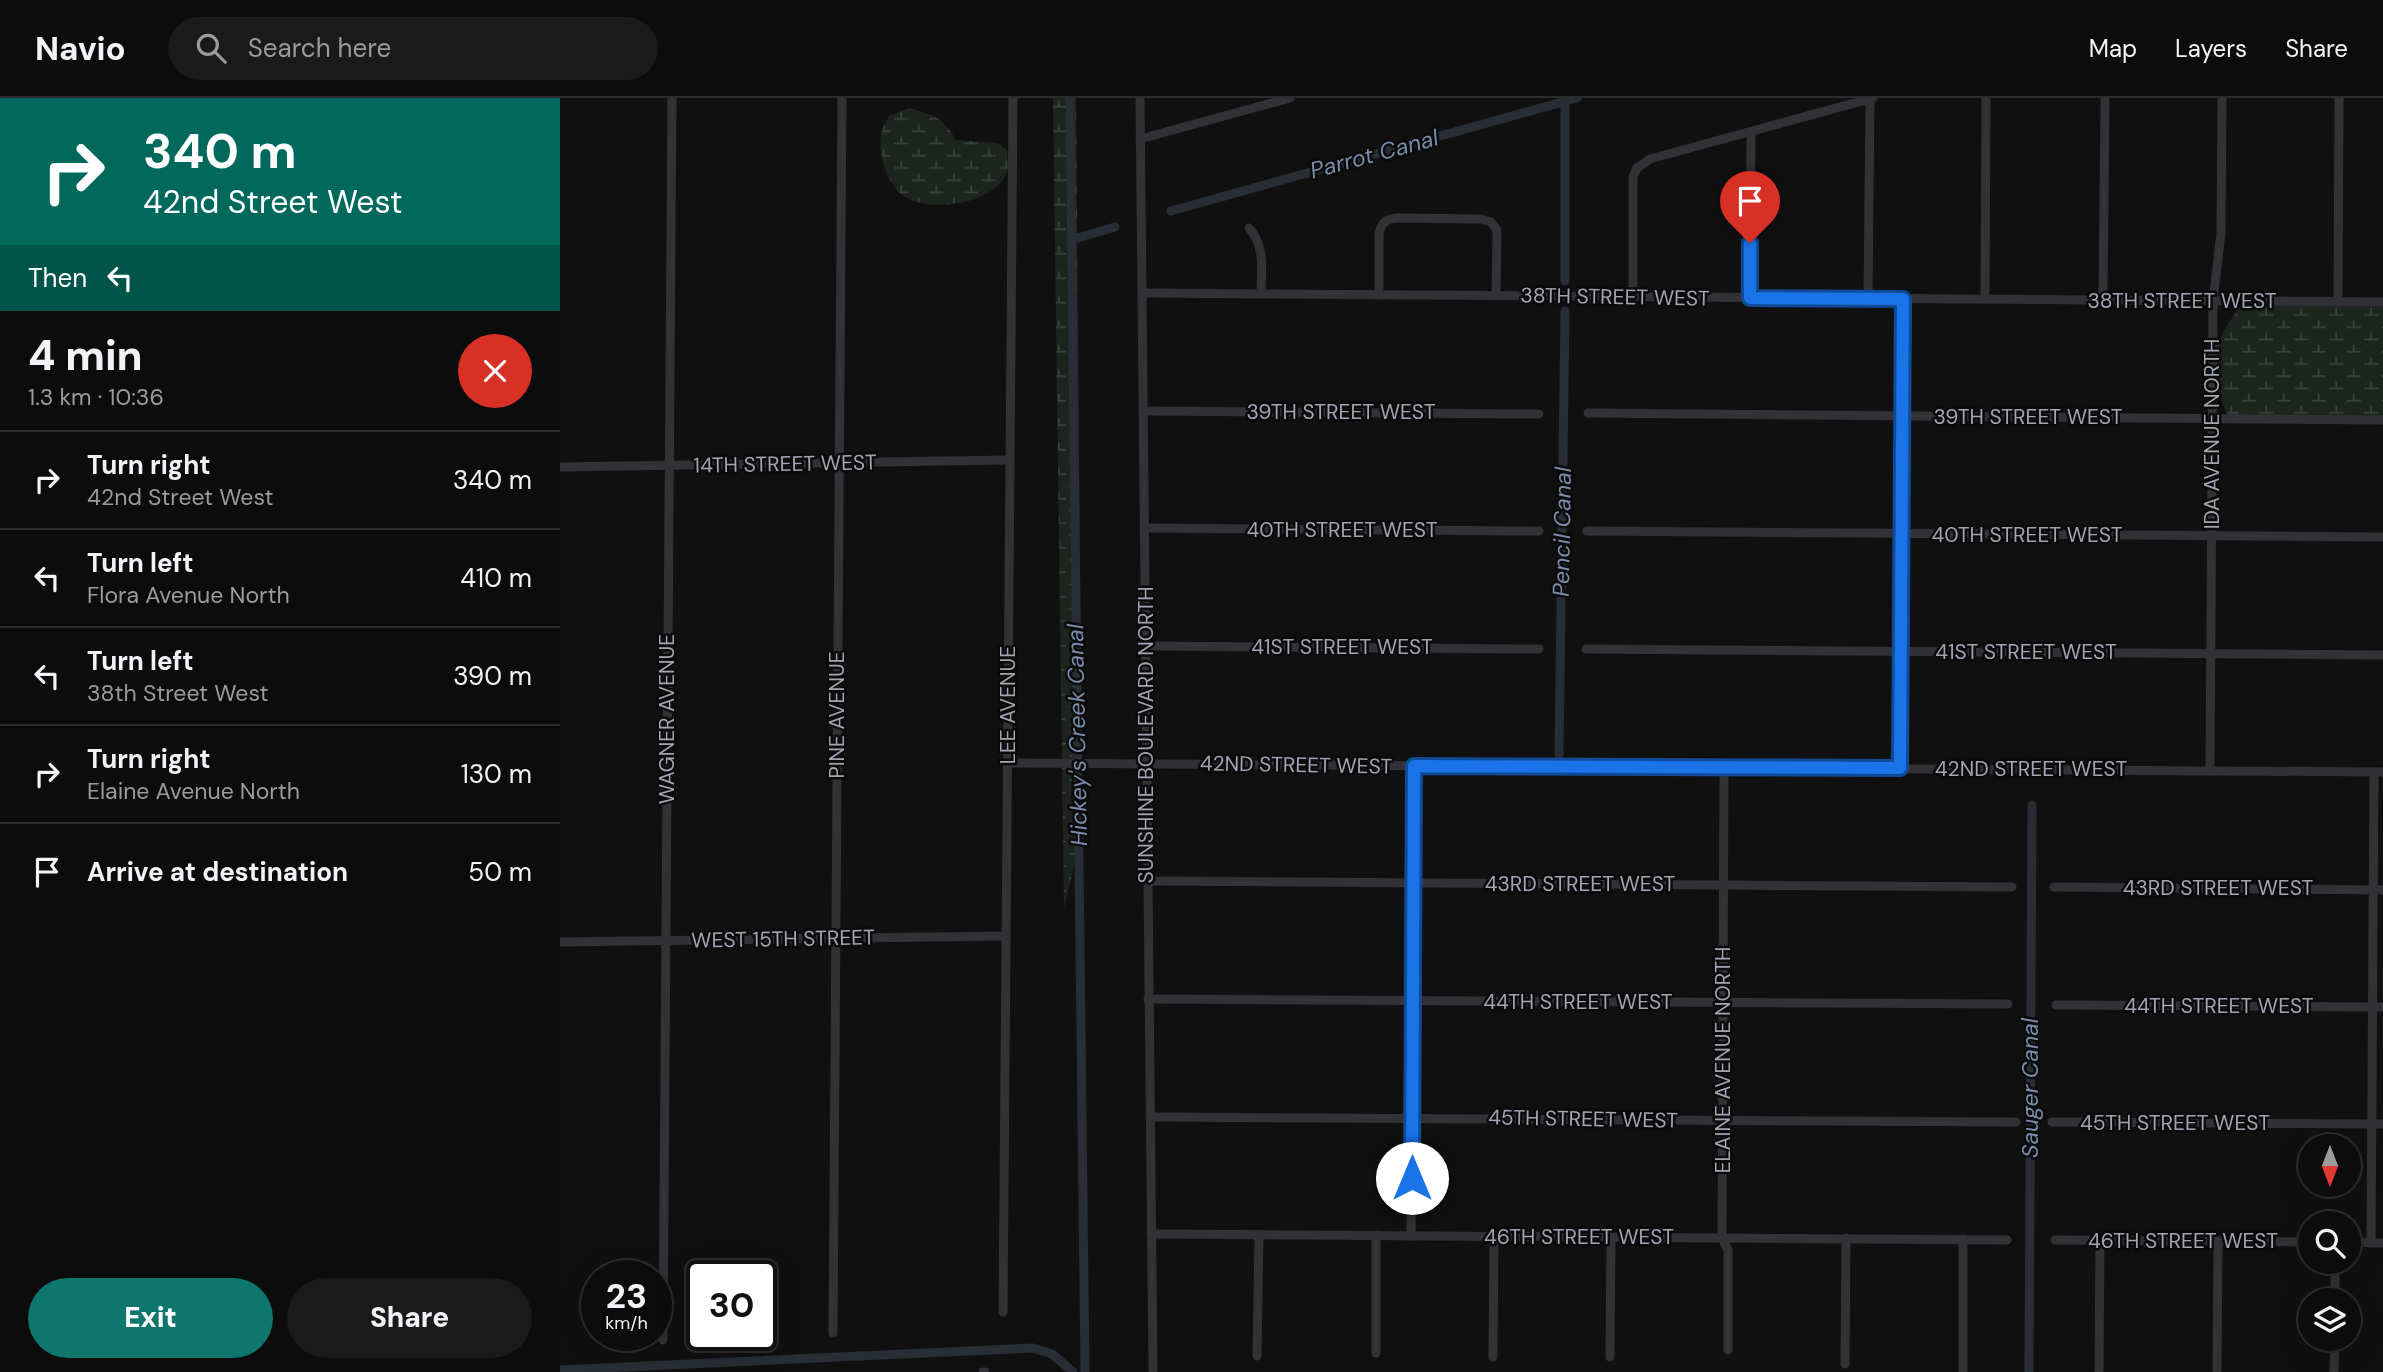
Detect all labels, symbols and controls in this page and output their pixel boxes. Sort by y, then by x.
search box [168,17,658,80]
text: Navio [35,27,126,70]
icon: search [192,29,230,67]
text: Search here [248,31,391,65]
text: Map [2089,33,2137,64]
text: Layers [2175,33,2247,64]
text: Share [2285,33,2348,64]
text: 340 m [143,119,297,183]
water label: Parrot Canal [1307,122,1442,186]
icon: right [28,126,119,217]
pin [1720,171,1780,243]
text: 42nd Street West [143,181,402,223]
icon: arrive [1731,182,1769,220]
icon: left [101,259,139,297]
text: Then [28,261,87,295]
street label: 38TH STREET WEST [1520,281,1710,313]
street label: 38TH STREET WEST [2087,287,2277,315]
text: 4 min [28,328,143,383]
button: close [458,334,532,408]
street label: IDA AVENUE NORTH [2198,339,2226,529]
text: 1.3 km · 10:36 [28,382,164,412]
street label: 39TH STREET WEST [1247,398,1436,426]
street label: 39TH STREET WEST [1934,403,2123,431]
text: Turn right [87,448,211,482]
street label: 14TH STREET WEST [693,448,877,480]
icon: right [28,461,66,499]
text: 340 m [453,463,532,497]
water label: Pencil Canal [1546,466,1578,597]
text: 42nd Street West [87,482,273,512]
street label: 40TH STREET WEST [1247,516,1438,544]
street label: 40TH STREET WEST [1932,521,2123,549]
text: Turn left [87,546,194,580]
icon: left [28,559,66,597]
text: 410 m [460,561,532,595]
text: Flora Avenue North [87,580,290,610]
street label: SUNSHINE BOULEVARD NORTH [1132,586,1160,884]
water label: Hickey's Creek Canal [1060,623,1094,846]
street label: 41ST STREET WEST [1251,633,1433,661]
street label: WAGNER AVENUE [653,634,681,804]
street label: 41ST STREET WEST [1935,638,2117,666]
text: Turn left [87,644,194,678]
street label: LEE AVENUE [994,646,1022,764]
street label: PINE AVENUE [823,651,851,779]
icon: left [28,657,66,695]
text: 390 m [453,659,532,693]
text: 38th Street West [87,678,268,708]
text: Turn right [87,742,211,776]
street label: 42ND STREET WEST [1200,749,1393,781]
icon: right [28,755,66,793]
street label: 42ND STREET WEST [1935,755,2127,783]
text: 130 m [461,757,532,791]
text: Elaine Avenue North [87,776,300,806]
icon: arrive [28,853,66,891]
text: Arrive at destination [87,855,348,889]
text: 50 m [468,855,532,889]
street label: 43RD STREET WEST [1485,870,1676,898]
street label: 43RD STREET WEST [2123,874,2314,902]
street label: WEST 15TH STREET [691,923,875,955]
street label: ELAINE AVENUE NORTH [1709,947,1737,1173]
street label: 44TH STREET WEST [1483,988,1673,1016]
street label: 44TH STREET WEST [2124,992,2314,1020]
water label: Sauger Canal [2015,1017,2045,1158]
street label: 45TH STREET WEST [1488,1103,1678,1135]
street label: 45TH STREET WEST [2080,1109,2270,1137]
north arrow [2298,1134,2361,1197]
map controls [2298,1134,2361,1351]
position arrow [1375,1141,1449,1215]
button: search [2298,1211,2361,1274]
street label: 46TH STREET WEST [1484,1223,1674,1251]
street label: 46TH STREET WEST [2088,1227,2278,1255]
speed limit sign: 30 [686,1260,777,1351]
text: 23 [606,1273,647,1319]
button: Exit [28,1278,273,1358]
button: Share [287,1278,532,1358]
button: layers [2298,1288,2361,1351]
text: km/h [605,1311,648,1335]

